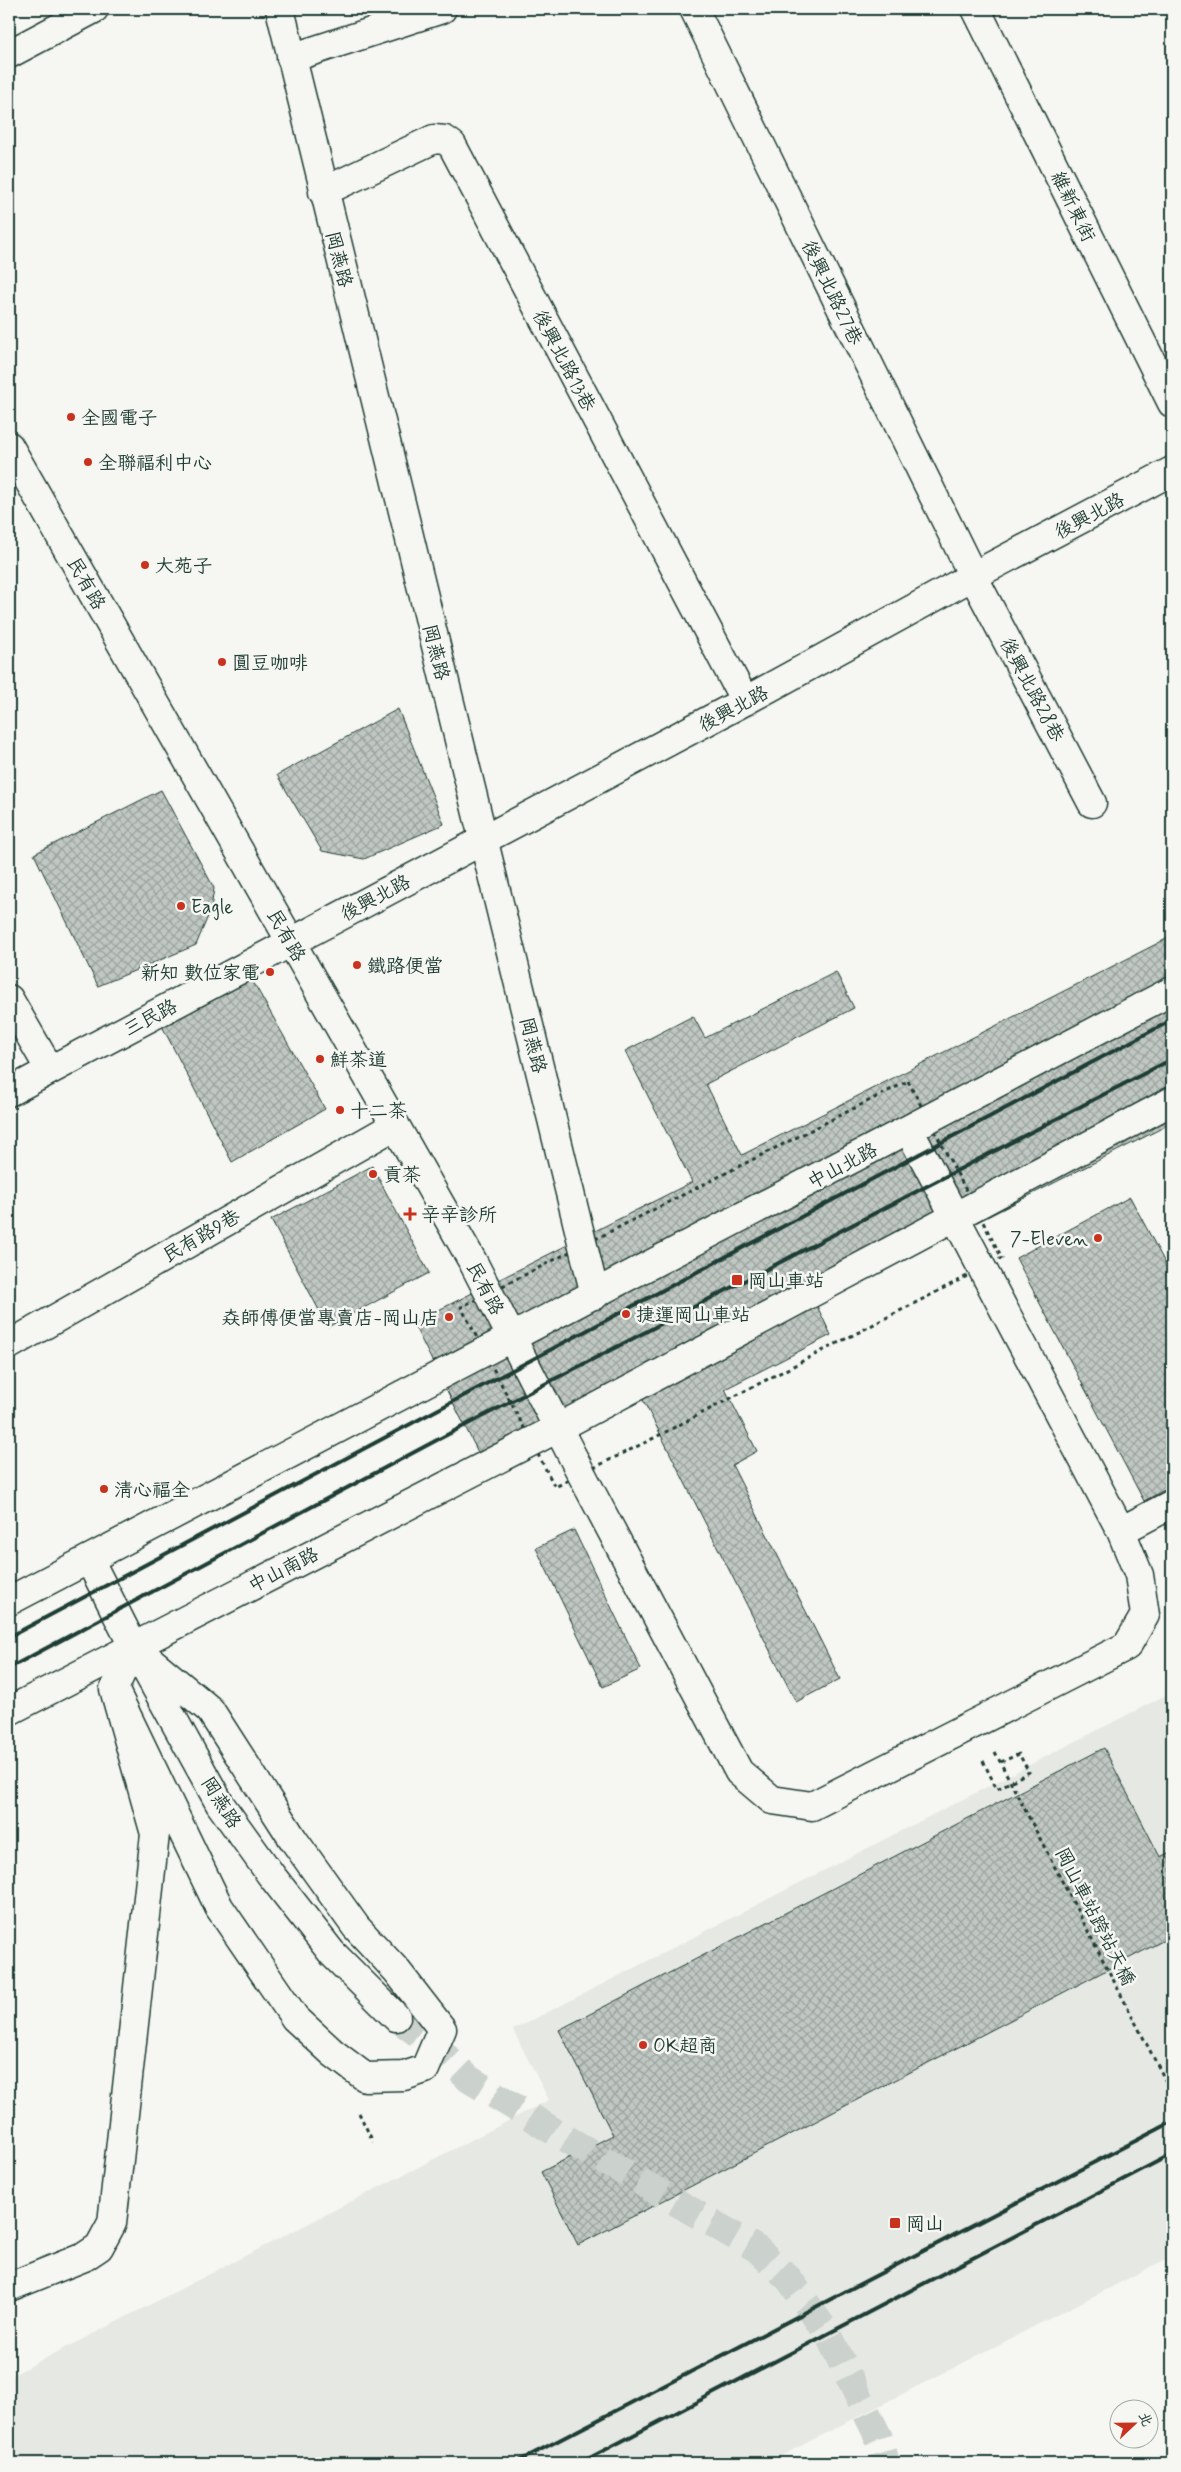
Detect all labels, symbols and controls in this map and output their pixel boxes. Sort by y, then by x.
street label: 維新東街 [1045,167,1101,246]
street label: 岡燕路 [320,229,358,290]
street label: 後興北路27巷 [795,236,868,349]
street label: 後興北路13巷 [526,306,601,416]
place label: 全國電子 [81,406,157,431]
marker: 全國電子 [65,411,77,423]
place label: 全聯福利中心 [98,451,212,476]
marker: 全聯福利中心 [82,456,94,468]
street label: 後興北路 [1050,487,1129,545]
street label: 民有路 [61,553,111,615]
place label: 大苑子 [155,554,212,579]
marker: 大苑子 [139,559,151,571]
street label: 岡燕路 [417,622,455,683]
street label: 後興北路28巷 [994,633,1070,746]
place label: 圓豆咖啡 [232,651,308,676]
marker: 圓豆咖啡 [216,656,228,668]
street label: 後興北路 [694,680,773,738]
street label: 後興北路 [336,869,415,927]
place label: Eagle [191,895,233,921]
marker: Eagle [175,900,187,912]
street label: 民有路 [261,905,311,967]
place label: 鐵路便當 [367,954,443,979]
marker: 鐵路便當 [351,959,363,971]
place label: 新知 數位家電 [141,961,260,986]
marker: 新知 數位家電 [264,966,276,978]
street label: 三民路 [120,994,182,1043]
street label: 岡燕路 [514,1015,552,1076]
place label: 鮮茶道 [330,1048,387,1073]
marker: 鮮茶道 [314,1053,326,1065]
place label: 十二茶 [350,1099,407,1124]
marker: 十二茶 [334,1104,346,1116]
street label: 中山北路 [803,1137,882,1195]
place label: 貢茶 [383,1163,421,1188]
marker: 貢茶 [367,1168,379,1180]
place label: 辛辛診所 [421,1203,497,1228]
street label: 民有路9巷 [159,1204,245,1268]
marker: 辛辛診所 [403,1207,417,1221]
place label: 7-Eleven [1010,1227,1088,1252]
marker: 7-Eleven [1092,1232,1104,1244]
street label: 民有路 [460,1258,509,1320]
place label: 岡山車站 [748,1269,824,1294]
marker: 岡山車站 [730,1273,744,1287]
place label: 捷運岡山車站 [636,1303,750,1328]
place label: 𡘙師傅便當專賣店-岡山店 [221,1306,439,1331]
marker: 捷運岡山車站 [620,1308,632,1320]
marker: 𡘙師傅便當專賣店-岡山店 [443,1311,455,1323]
place label: 清心福全 [114,1478,190,1503]
marker: 清心福全 [98,1483,110,1495]
street label: 中山南路 [244,1542,323,1599]
street label: 岡燕路 [195,1772,246,1834]
street label: 岡山車站跨站天橋 [1049,1843,1140,1990]
place label: OK超商 [653,2034,717,2059]
marker: OK超商 [637,2039,649,2051]
place label: 岡山 [906,2212,944,2237]
marker: 岡山 [888,2216,902,2230]
north arrow [1108,2400,1158,2450]
text: 北 [1134,2410,1156,2429]

